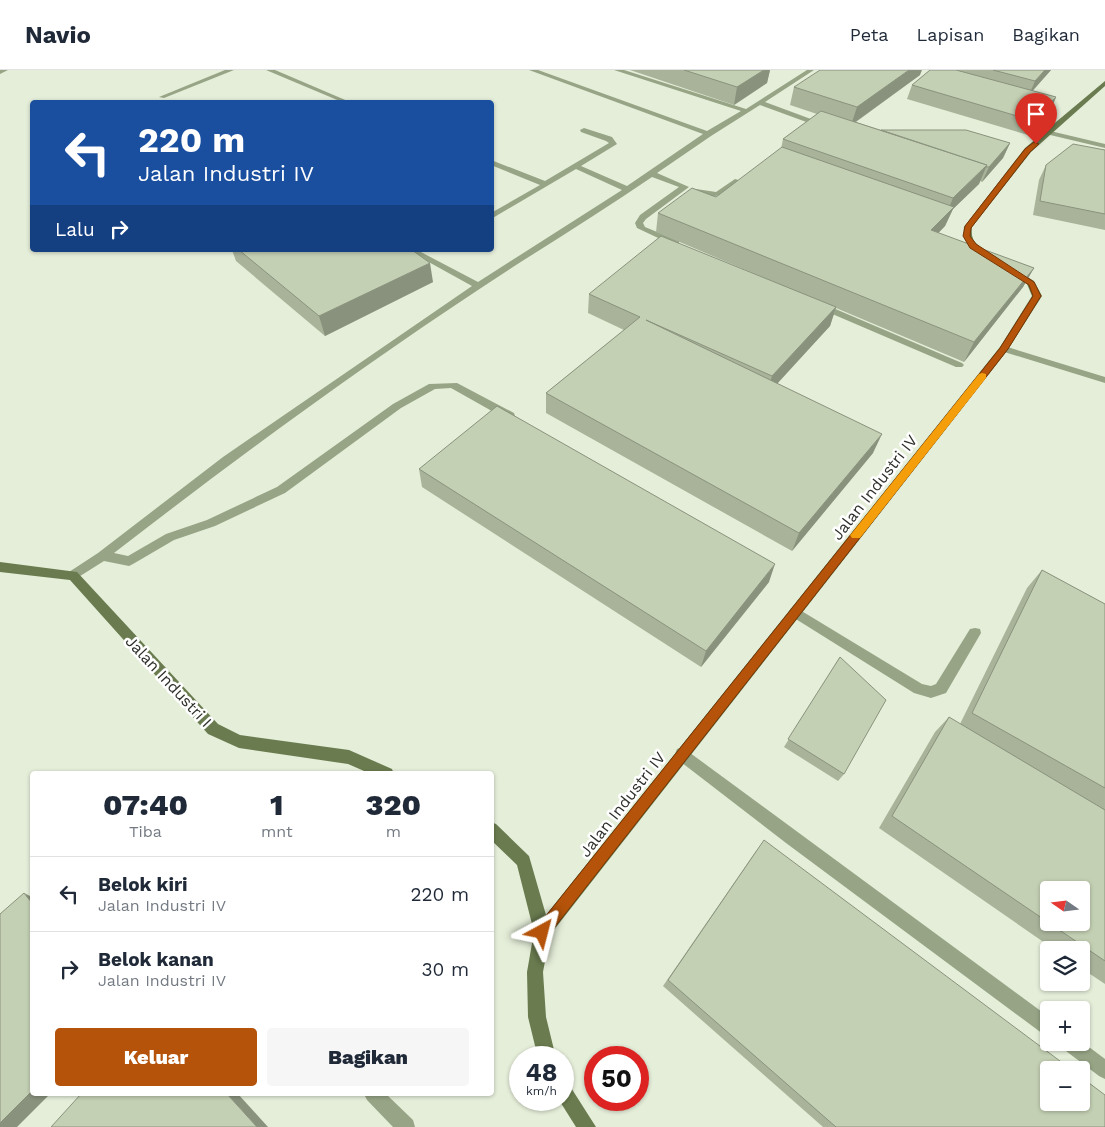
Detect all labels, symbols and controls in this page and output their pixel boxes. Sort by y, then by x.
text: Navio [25,21,91,49]
text: Peta [850,24,888,45]
text: Lapisan [916,24,984,45]
text: Bagikan [1012,24,1080,45]
pin [1015,93,1057,144]
icon: arrive [1022,100,1050,128]
text: 220 m [138,119,245,161]
icon: left [55,120,120,185]
text: Jalan Industri IV [138,161,314,186]
icon: right [105,215,133,243]
text: Lalu [55,218,95,241]
street label: Jalan Industri IV [827,431,921,544]
street label: Jalan Industri I [122,632,216,731]
street label: Jalan Industri IV [575,748,669,861]
text: 07:40 [103,787,188,822]
text: 1 [270,787,284,822]
text: 320 [366,787,421,822]
text: Tiba [129,822,162,841]
text: mnt [261,822,293,841]
text: m [386,822,401,841]
text: Belok kiri [98,873,188,896]
icon: left [55,880,83,908]
north arrow [1040,881,1090,931]
map controls [1040,881,1090,1111]
text: 220 m [410,883,469,906]
text: Jalan Industri IV [98,896,226,915]
position arrow [515,905,567,957]
button: layers [1040,941,1090,991]
text: Belok kanan [98,948,214,971]
icon: right [55,955,83,983]
text: 30 m [422,958,469,981]
text: Jalan Industri IV [98,971,226,990]
button: + [1040,1001,1090,1051]
button: Keluar [55,1028,257,1086]
button: Bagikan [267,1028,469,1086]
speed limit sign: 50 [584,1046,649,1111]
text: 48 [526,1058,557,1087]
button: − [1040,1061,1090,1111]
text: km/h [526,1084,557,1098]

